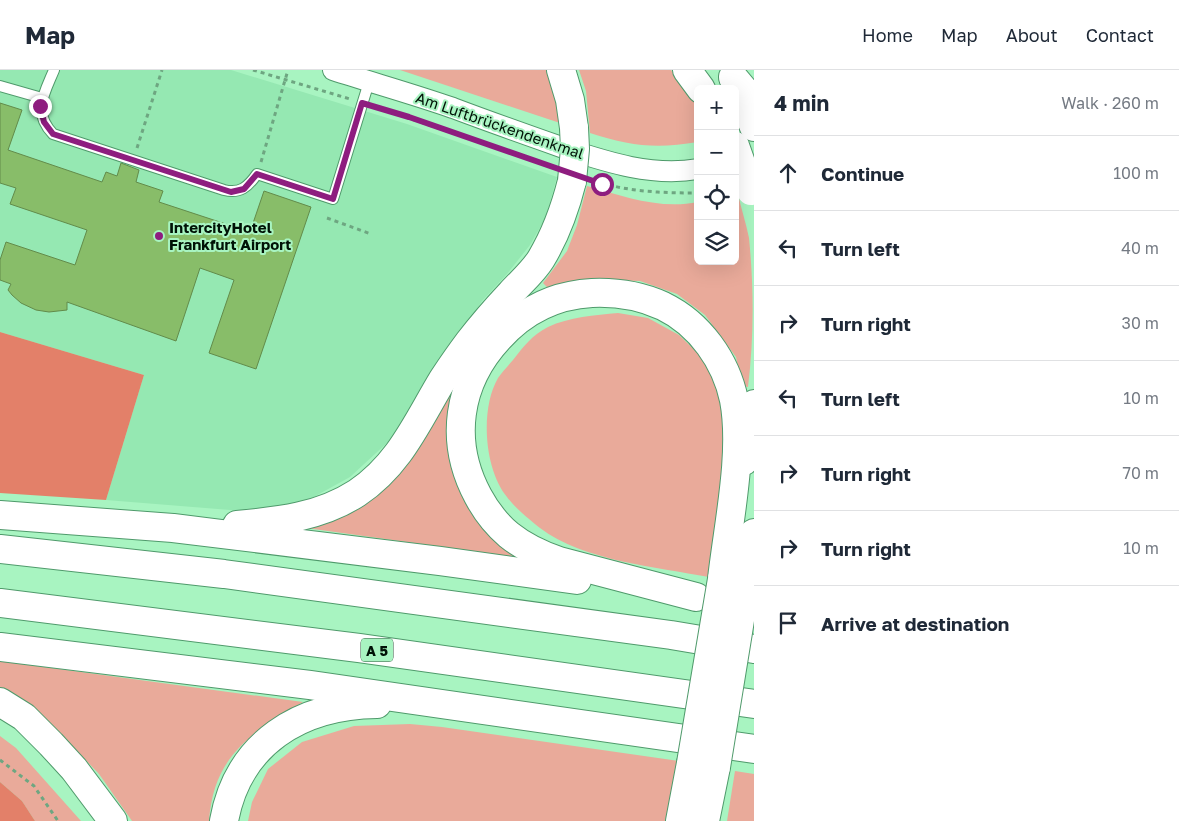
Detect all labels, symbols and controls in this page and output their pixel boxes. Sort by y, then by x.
text: Map [25,20,75,49]
text: Home [862,24,913,46]
text: Map [941,24,978,46]
text: About [1006,24,1058,46]
text: Contact [1086,24,1154,46]
map controls [694,85,739,265]
button: + [694,85,739,130]
street label: Am Luftbrückendenkmal [414,88,587,162]
text: 4 min [774,90,829,116]
text: Walk · 260 m [1061,93,1159,113]
route end [29,95,52,118]
button: − [694,130,739,175]
icon: ahead [774,159,802,187]
text: Continue [821,162,904,185]
text: 100 m [1113,163,1159,183]
route start [591,173,614,196]
button: locate [694,175,739,220]
place label: IntercityHotel Frankfurt Airport [169,218,291,253]
button: layers [694,220,739,265]
marker: IntercityHotel Frankfurt Airport [153,230,165,242]
icon: left [774,234,802,262]
text: Turn left [821,237,900,260]
text: 40 m [1121,238,1159,258]
icon: right [774,309,802,337]
text: Turn right [821,312,911,335]
text: 30 m [1122,313,1159,333]
icon: left [774,384,802,412]
text: Turn left [821,387,900,410]
text: 10 m [1123,388,1159,408]
icon: right [774,459,802,487]
text: Turn right [821,462,911,485]
text: 70 m [1122,463,1159,483]
icon: right [774,534,802,562]
text: Turn right [821,537,911,560]
text: 10 m [1123,538,1159,558]
icon: arrive [774,609,802,637]
text: Arrive at destination [821,612,1009,635]
road number: A 5 [361,638,393,662]

